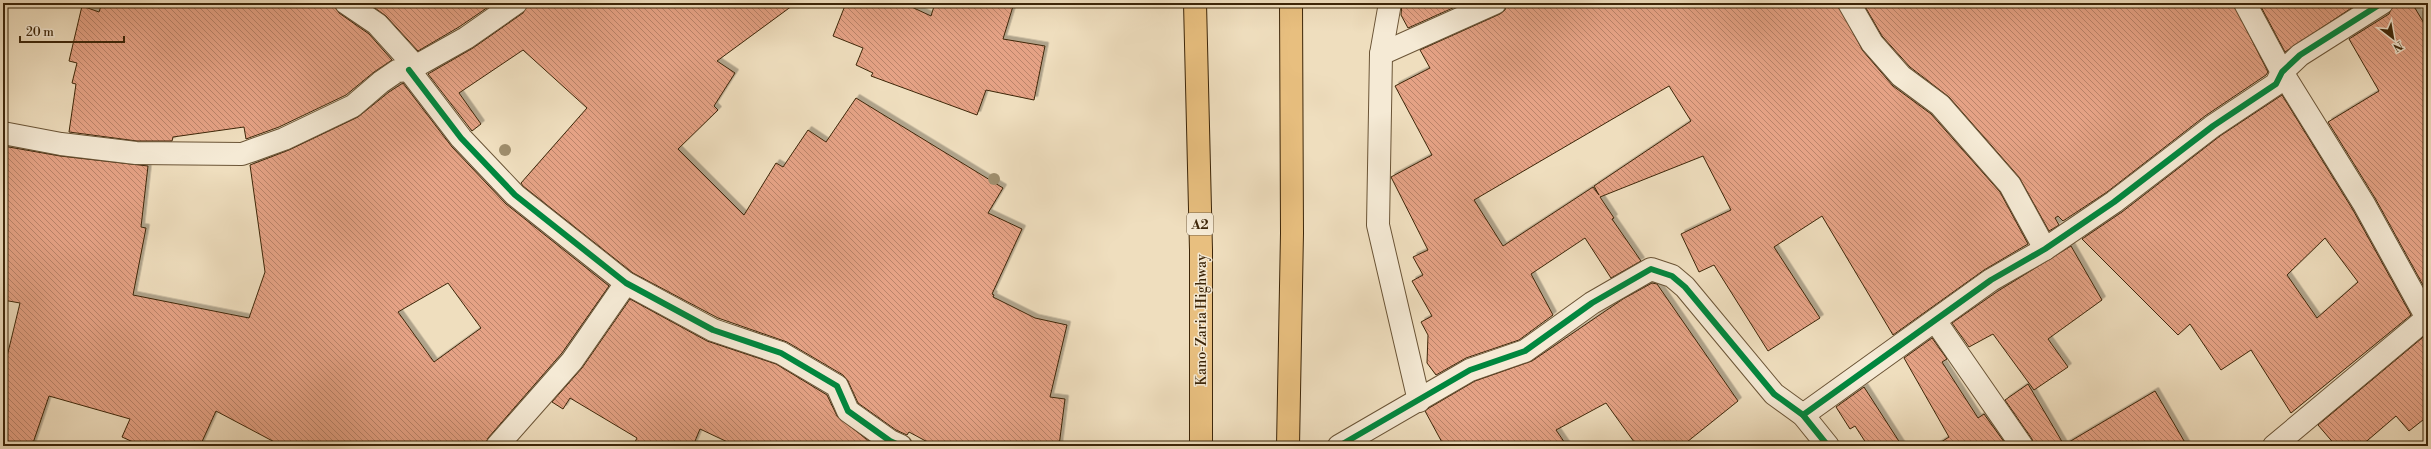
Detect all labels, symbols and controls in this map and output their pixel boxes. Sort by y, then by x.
scale bar [20,18,124,44]
north arrow [2373,18,2413,58]
text: 20 m [26,25,54,40]
text: N [2390,37,2405,54]
road number: A2 [1187,213,1213,235]
street label: Kano-Zaria Highway [1193,254,1211,386]

